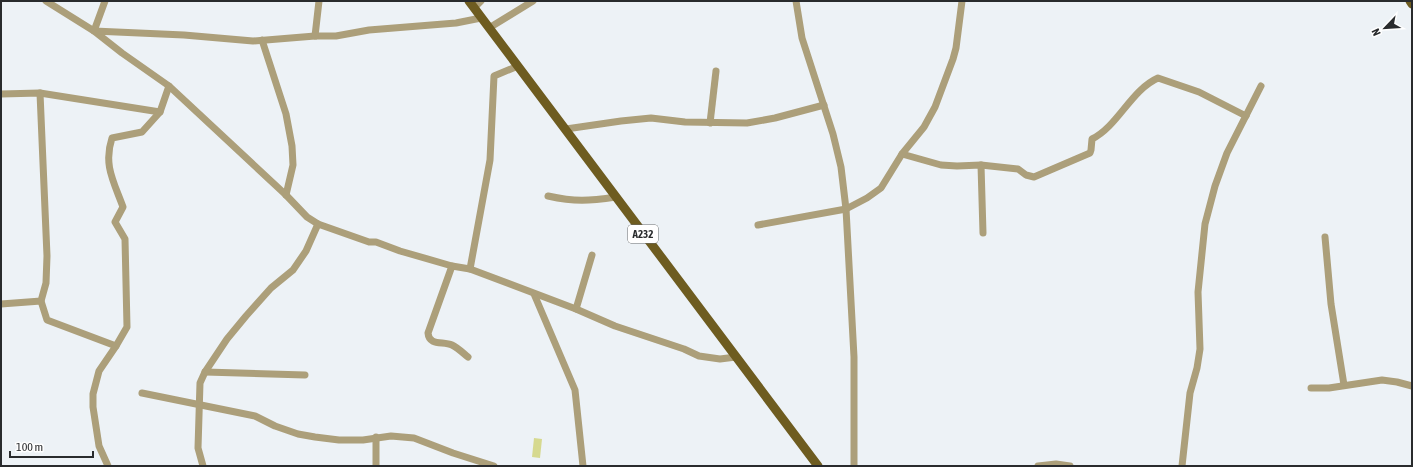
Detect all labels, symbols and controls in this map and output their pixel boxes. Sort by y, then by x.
north arrow [1365,8,1405,48]
text: N [1369,27,1383,38]
road number: A232 [628,225,658,243]
scale bar [10,433,93,459]
text: 100 m [16,440,43,454]

